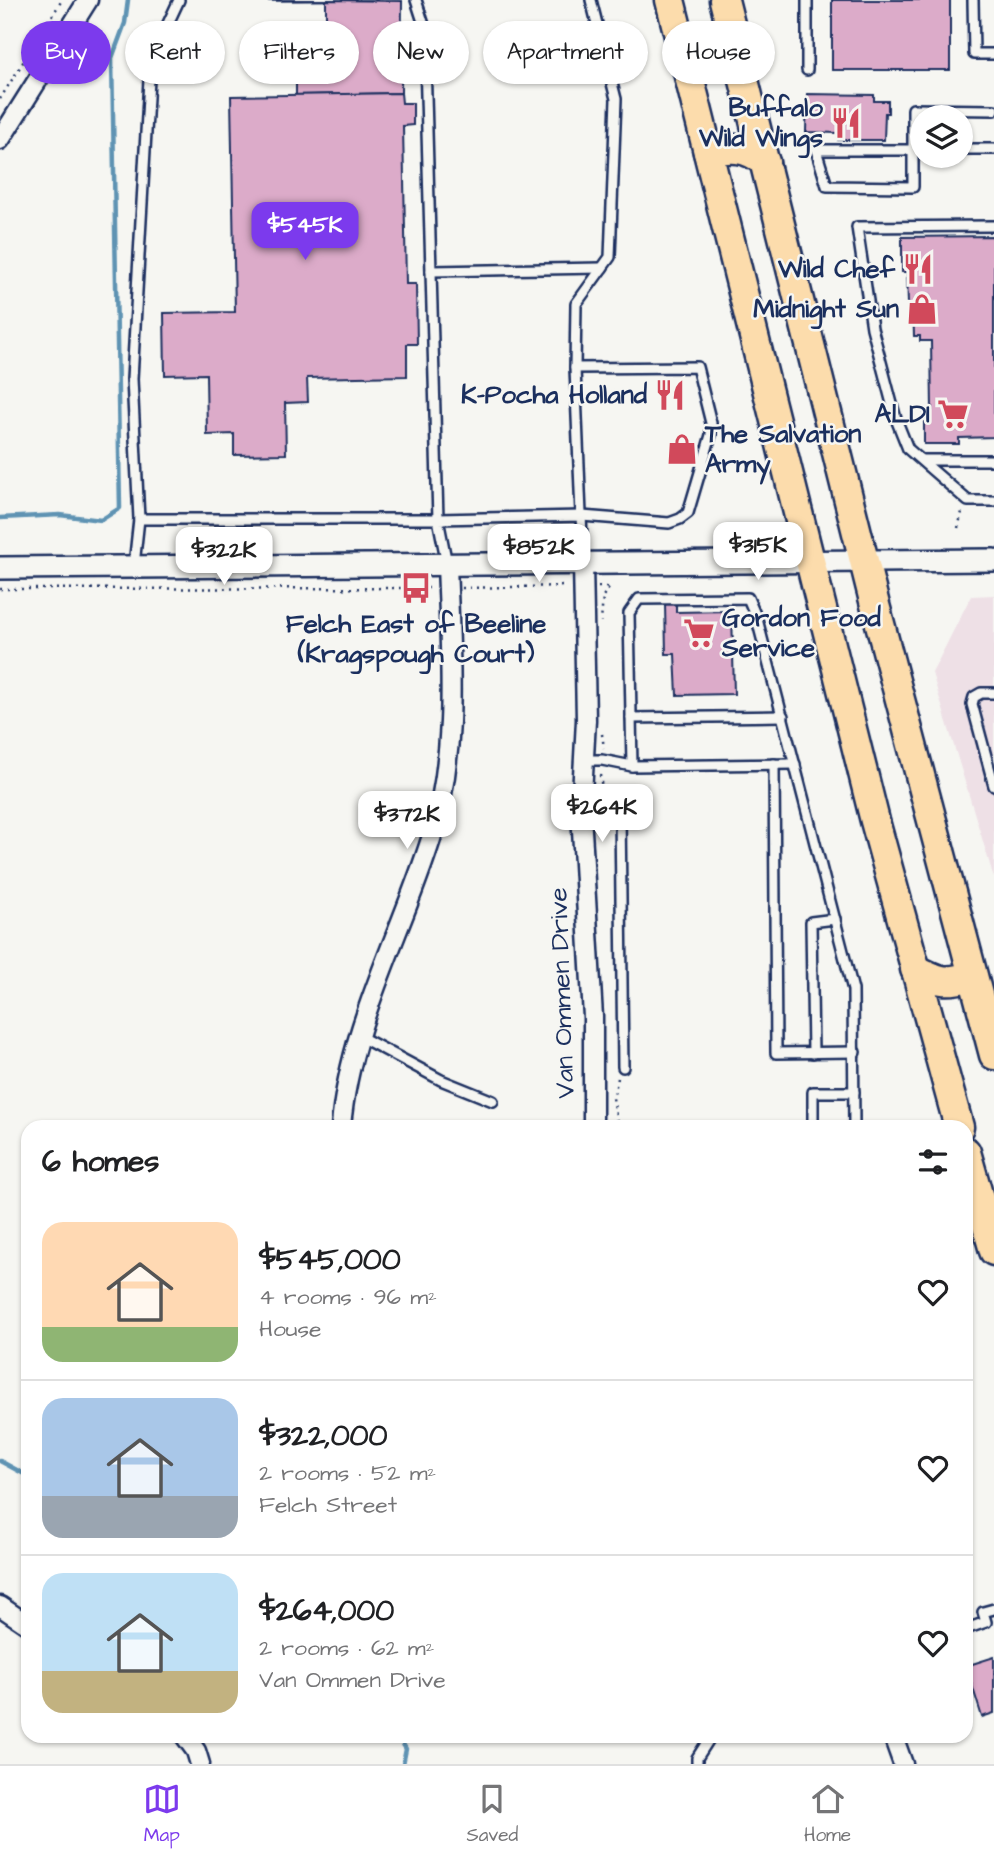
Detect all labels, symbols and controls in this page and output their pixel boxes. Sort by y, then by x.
chip: Buy [21,21,111,84]
chip: Rent [125,21,225,84]
chip: Filters [239,21,359,84]
chip: New [373,21,469,84]
chip: Apartment [483,21,648,84]
chip: House [662,21,775,84]
place label: Buffalo Wild Wings [698,90,823,159]
map controls [910,105,973,168]
button: layers [910,105,973,168]
restaurant icon: Buffalo Wild Wings [829,106,863,140]
pin: $545K [256,202,354,262]
text: $545K [268,209,342,241]
place label: Wild Chef [777,251,896,287]
restaurant icon: Wild Chef [901,252,935,286]
place label: Midnight Sun [753,291,899,330]
shop icon: Midnight Sun [905,292,939,326]
place label: K-Pocha Holland [461,377,648,413]
restaurant icon: K-Pocha Holland [653,378,687,412]
place label: ALDI [875,396,930,432]
supermarket icon: ALDI [936,397,970,431]
place label: The Salvation Army [704,416,861,485]
shop icon: The Salvation Army [665,432,699,466]
pin: $315K [709,522,807,582]
pin: $852K [490,524,588,584]
pin: $322K [175,528,273,587]
text: $315K [729,529,787,561]
text: $852K [503,531,575,563]
text: $322K [192,534,256,566]
bus stop icon: Felch East of Beeline (Kragspough Court) [399,571,433,605]
place label: Gordon Food Service [721,600,882,666]
place label: Felch East of Beeline (Kragspough Court) [286,606,546,675]
supermarket icon: Gordon Food Service [682,616,716,650]
pin: $264K [553,784,651,844]
text: $264K [567,791,637,823]
pin: $372K [358,792,456,851]
text: $372K [374,798,440,830]
street label: Van Ommen Drive [540,887,584,1099]
text: 6 homes [42,1141,159,1183]
icon: filters [914,1143,952,1181]
text: $545,000 [259,1239,401,1281]
icon: home [98,1250,182,1334]
icon: heart [914,1273,952,1311]
text: 4 rooms · 96 m² [259,1281,437,1313]
text: House [259,1313,322,1345]
text: $322,000 [259,1415,387,1457]
icon: home [98,1426,182,1510]
icon: heart [914,1449,952,1487]
text: 2 rooms · 52 m² [259,1457,436,1489]
text: Felch Street [259,1489,397,1521]
text: $264,000 [259,1590,394,1632]
icon: home [98,1601,182,1685]
icon: heart [914,1624,952,1662]
text: 2 rooms · 62 m² [259,1632,434,1664]
text: Van Ommen Drive [259,1664,446,1696]
tab: Map [143,1780,181,1849]
tab: Saved [466,1780,518,1849]
tab: Home [804,1780,851,1849]

